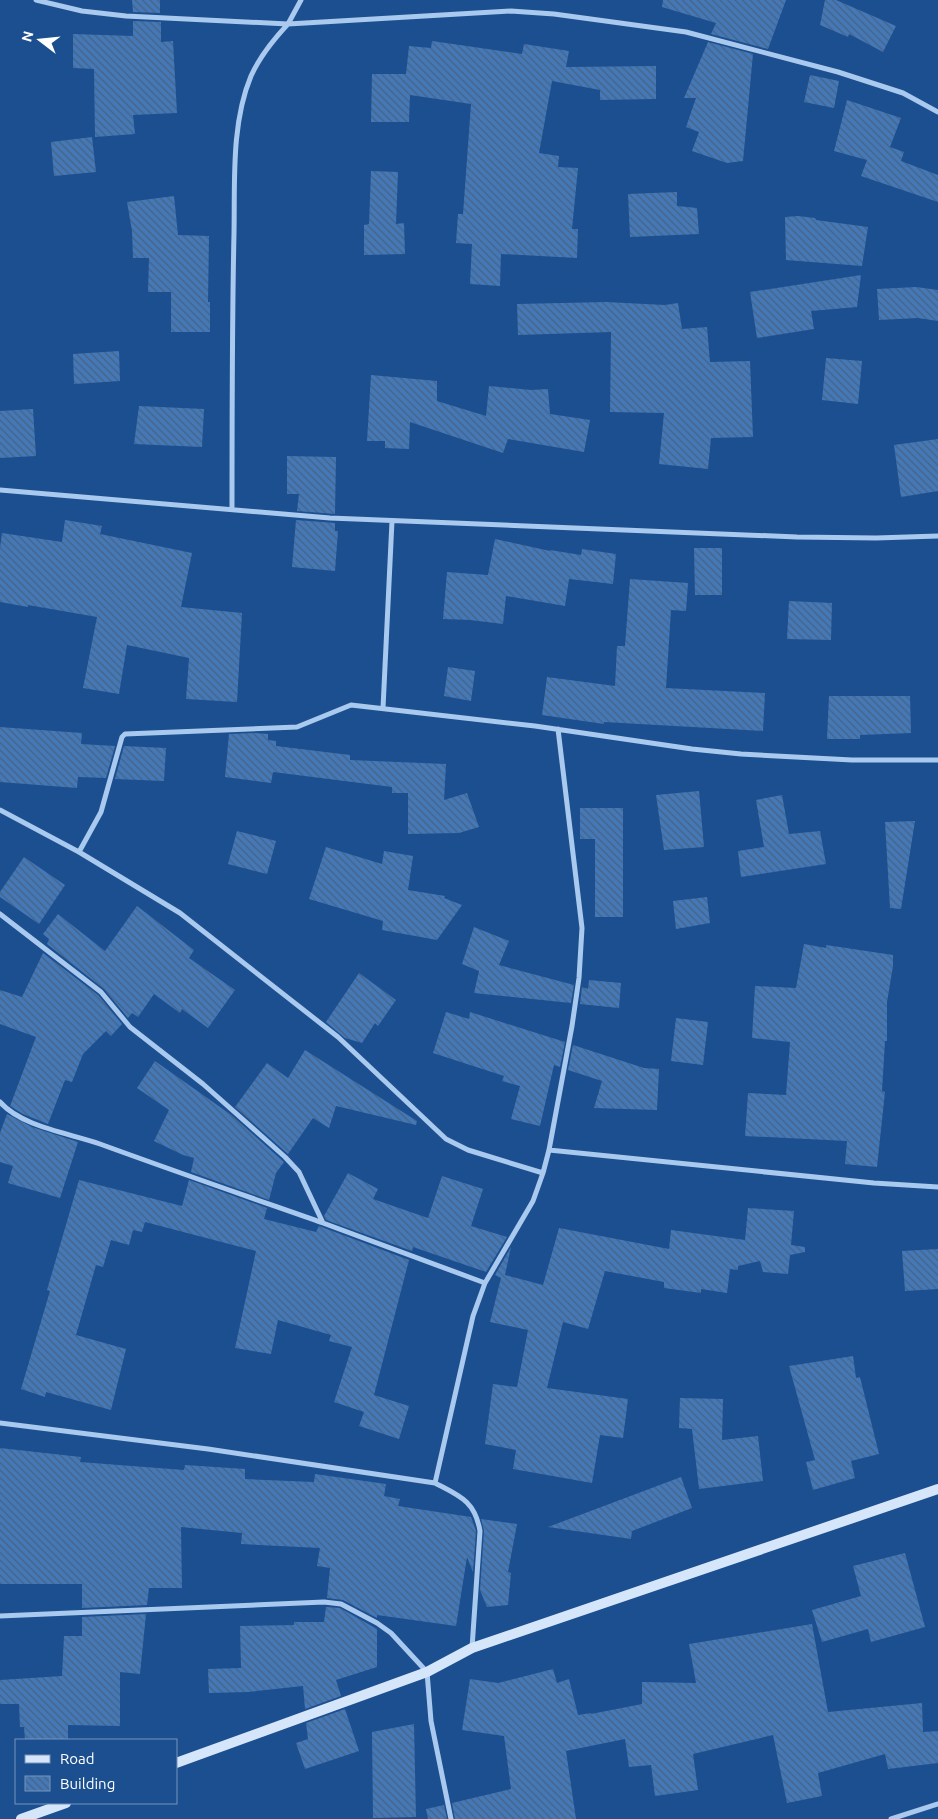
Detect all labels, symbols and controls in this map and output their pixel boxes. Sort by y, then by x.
north arrow [15,15,65,65]
text: N [18,29,37,44]
legend [15,1739,178,1804]
text: Road [60,1750,95,1767]
text: Building [60,1775,115,1792]

